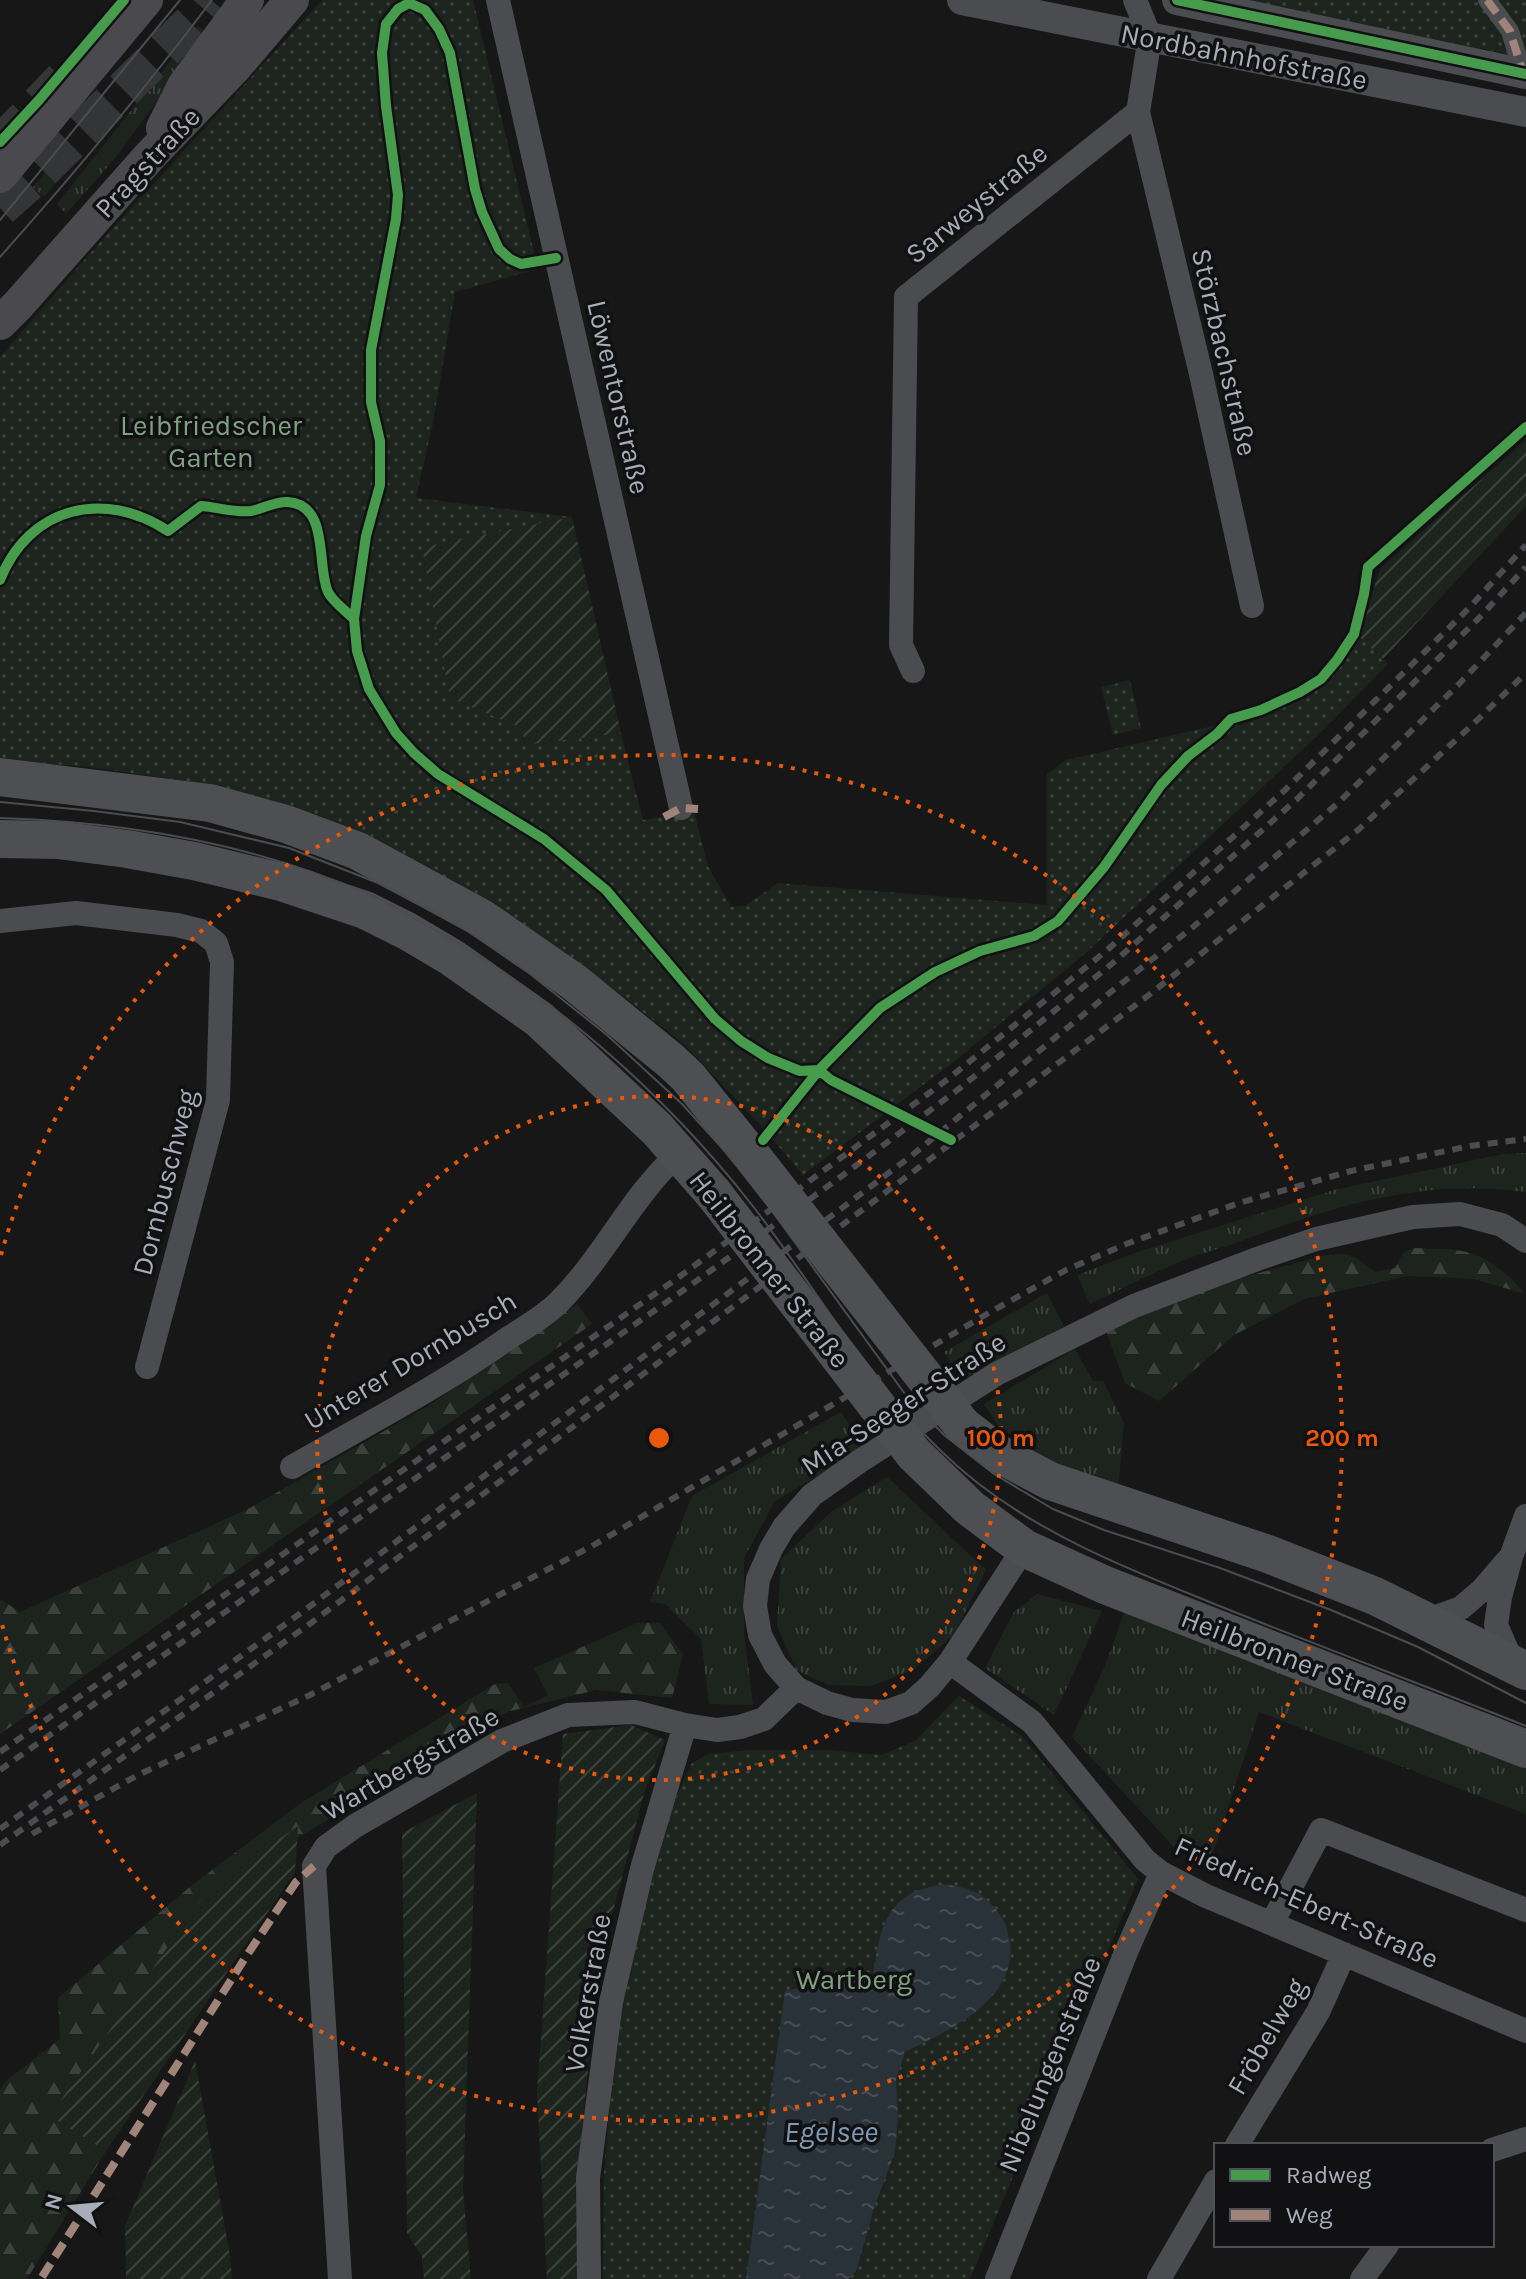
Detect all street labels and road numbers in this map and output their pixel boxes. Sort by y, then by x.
street label: Nordbahnhofstraße [1118,16,1370,97]
street label: Pragstraße [88,100,207,224]
street label: Sarweystraße [899,136,1054,270]
street label: Störzbachstraße [1185,245,1264,459]
street label: Löwentorstraße [580,297,657,497]
street label: Dornbuschweg [125,1085,204,1279]
street label: Heilbronner Straße [682,1164,857,1374]
street label: Unterer Dornbusch [298,1284,522,1437]
street label: Mia-Seeger-Straße [795,1325,1012,1482]
street label: Heilbronner Straße [1177,1601,1413,1718]
street label: Wartbergstraße [316,1699,505,1827]
street label: Friedrich-Ebert-Straße [1170,1829,1444,1976]
street label: Volkerstraße [557,1911,618,2075]
street label: Nibelungenstraße [991,1952,1108,2177]
street label: Fröbelweg [1220,1972,1313,2101]

